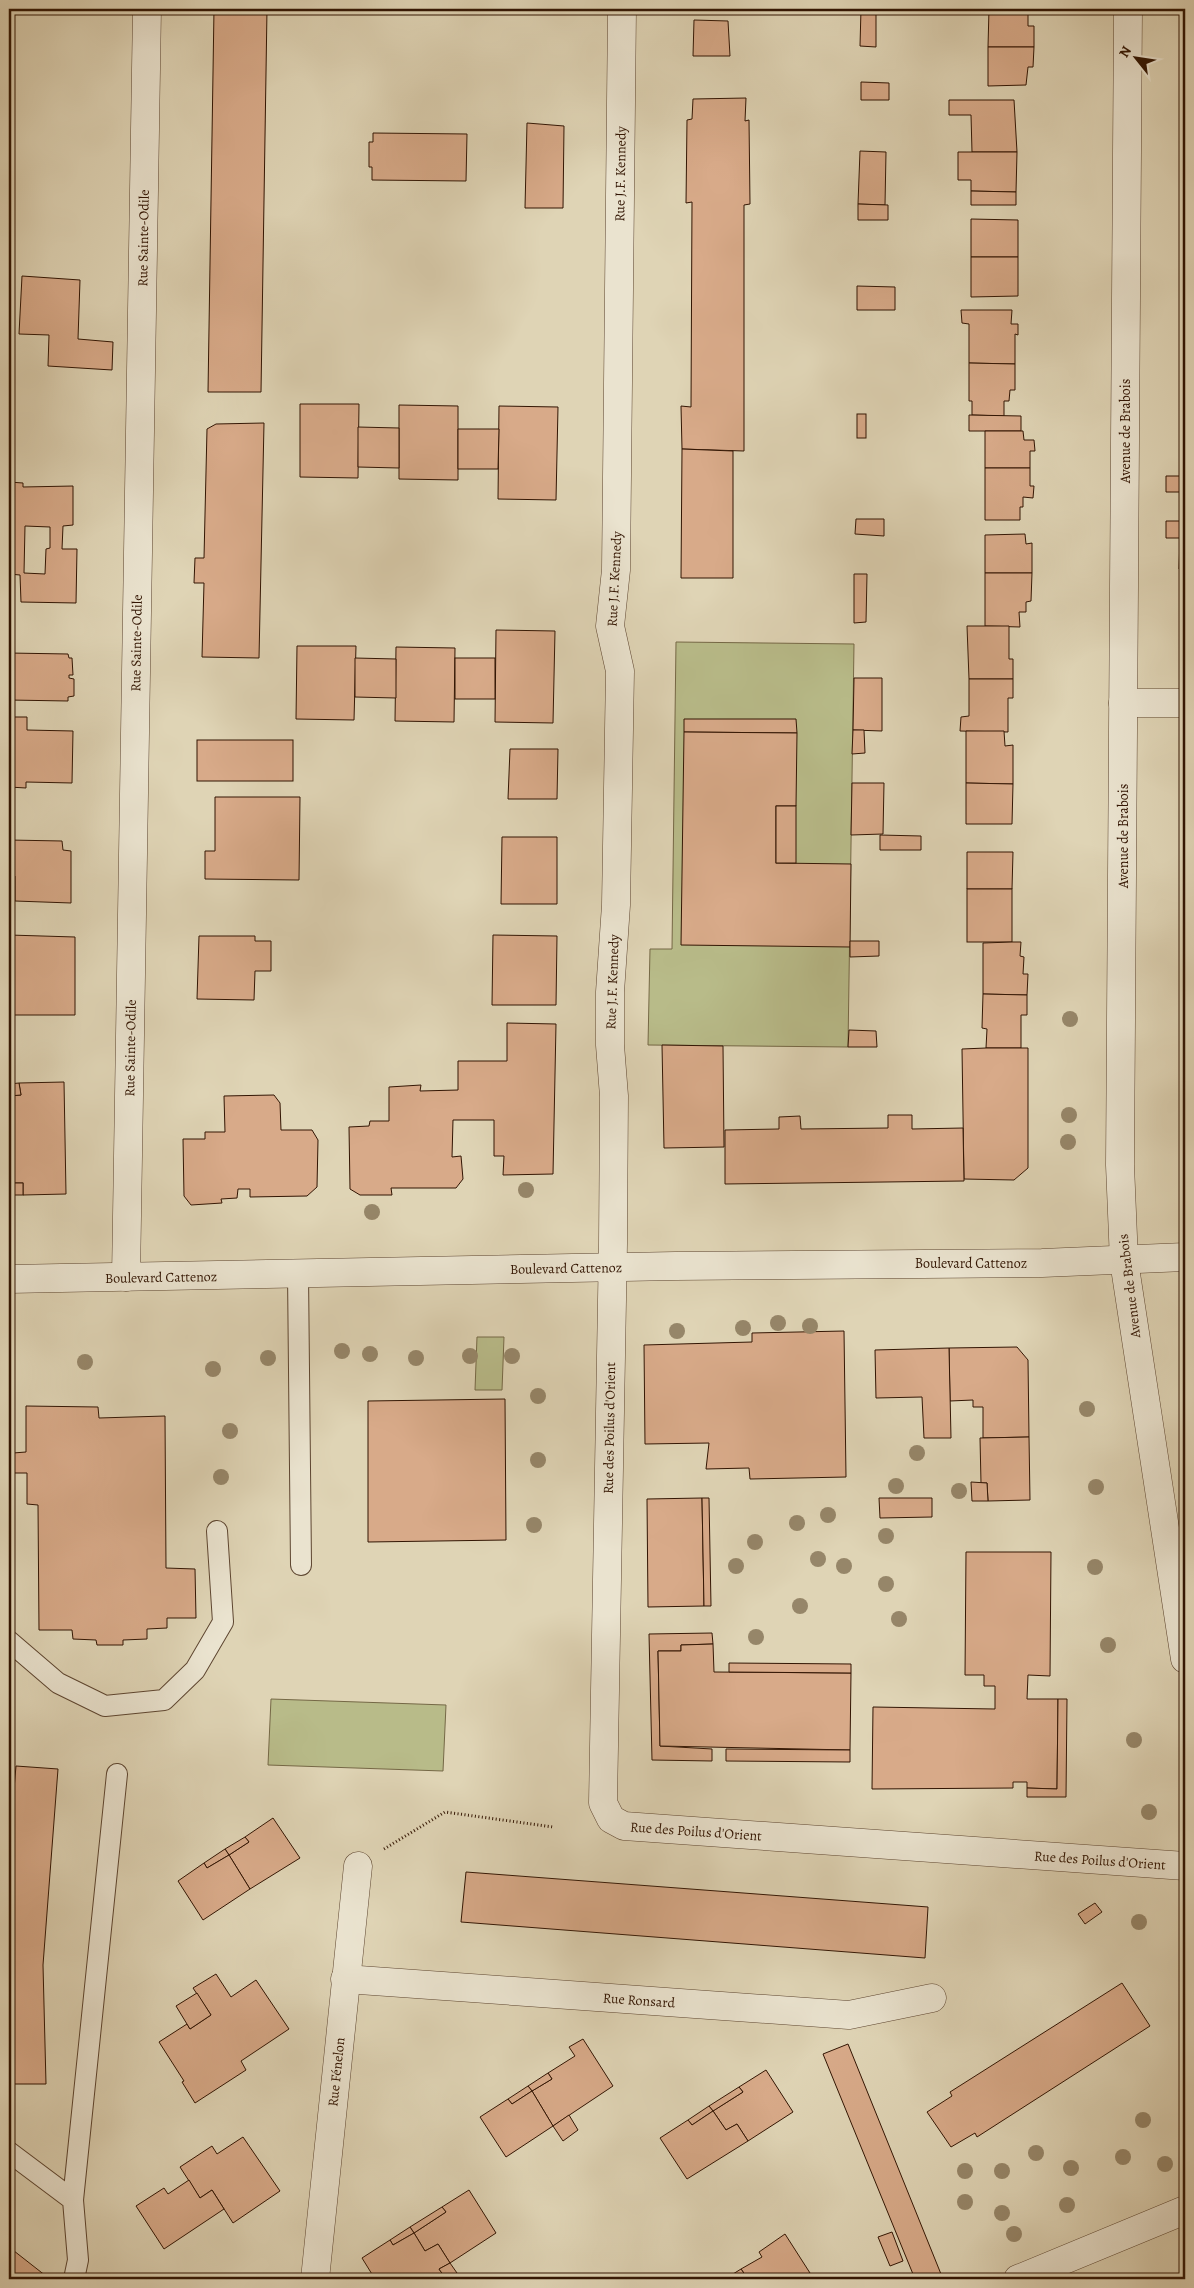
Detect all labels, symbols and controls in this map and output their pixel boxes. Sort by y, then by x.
north arrow [1112,32,1162,82]
text: N [1114,43,1136,61]
street label: Rue J.F. Kennedy [610,125,631,222]
street label: Rue Sainte-Odile [133,189,154,287]
street label: Avenue de Brabois [1116,379,1135,484]
street label: Rue J.F. Kennedy [603,530,627,627]
street label: Rue Sainte-Odile [126,594,147,692]
street label: Avenue de Brabois [1114,784,1133,889]
street label: Rue J.F. Kennedy [601,933,624,1030]
street label: Rue Sainte-Odile [120,999,141,1097]
street label: Avenue de Brabois [1114,1233,1145,1340]
street label: Boulevard Cattenoz [915,1254,1027,1273]
street label: Boulevard Cattenoz [510,1258,622,1279]
street label: Boulevard Cattenoz [105,1267,217,1288]
street label: Rue des Poilus d'Orient [599,1362,620,1494]
street label: Rue des Poilus d'Orient [630,1817,763,1846]
street label: Rue des Poilus d'Orient [1034,1846,1167,1875]
street label: Rue Ronsard [602,1988,676,2013]
street label: Rue Fénelon [323,2036,350,2108]

